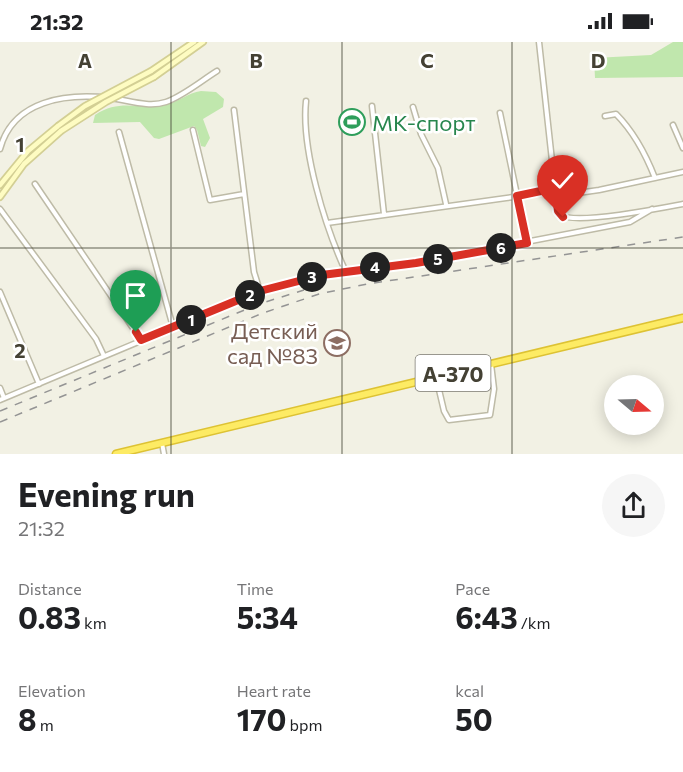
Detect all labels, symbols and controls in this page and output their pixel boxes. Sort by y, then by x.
text: 21:32 [30,8,84,35]
text: A [78,48,92,72]
text: B [249,48,263,72]
text: C [420,48,434,72]
text: D [591,48,605,72]
sports icon: МК-спорт [337,107,367,137]
place label: МК-спорт [372,109,476,136]
text: 1 [15,132,25,156]
pin [537,155,588,217]
icon: check [546,164,579,197]
pin: 6 [486,233,516,263]
text: 6 [496,238,506,257]
pin: 5 [423,244,453,274]
text: 5 [433,249,443,268]
pin: 4 [360,252,390,282]
text: 4 [370,257,380,276]
pin: 3 [297,262,327,292]
text: 3 [307,267,317,286]
pin [110,270,161,332]
icon: arrive [119,279,152,312]
pin: 2 [235,280,265,310]
text: 2 [245,285,255,304]
pin: 1 [176,305,206,335]
text: 1 [187,310,195,329]
place label: Детский сад №83 [227,317,318,369]
school or university icon: Детский сад №83 [322,328,352,358]
text: 2 [14,338,26,362]
road number: А-370 [416,355,490,391]
north arrow [604,375,664,435]
map controls [604,375,664,435]
text: Evening run [18,473,195,514]
button: share [602,474,665,537]
text: 21:32 [18,516,65,540]
text: Distance [18,579,82,598]
text: Time [237,579,273,598]
text: Pace [455,579,490,598]
text: 0.83 [18,598,81,635]
text: 5:34 [237,598,298,635]
text: 6:43 [455,598,518,635]
text: km [81,613,107,632]
text: /km [518,613,550,632]
text: Elevation [18,681,86,700]
text: Heart rate [237,681,311,700]
text: kcal [455,681,484,700]
text: 8 [18,700,37,737]
text: 170 [237,700,286,737]
text: 50 [455,700,493,737]
text: m [37,715,54,734]
text: bpm [286,715,322,734]

